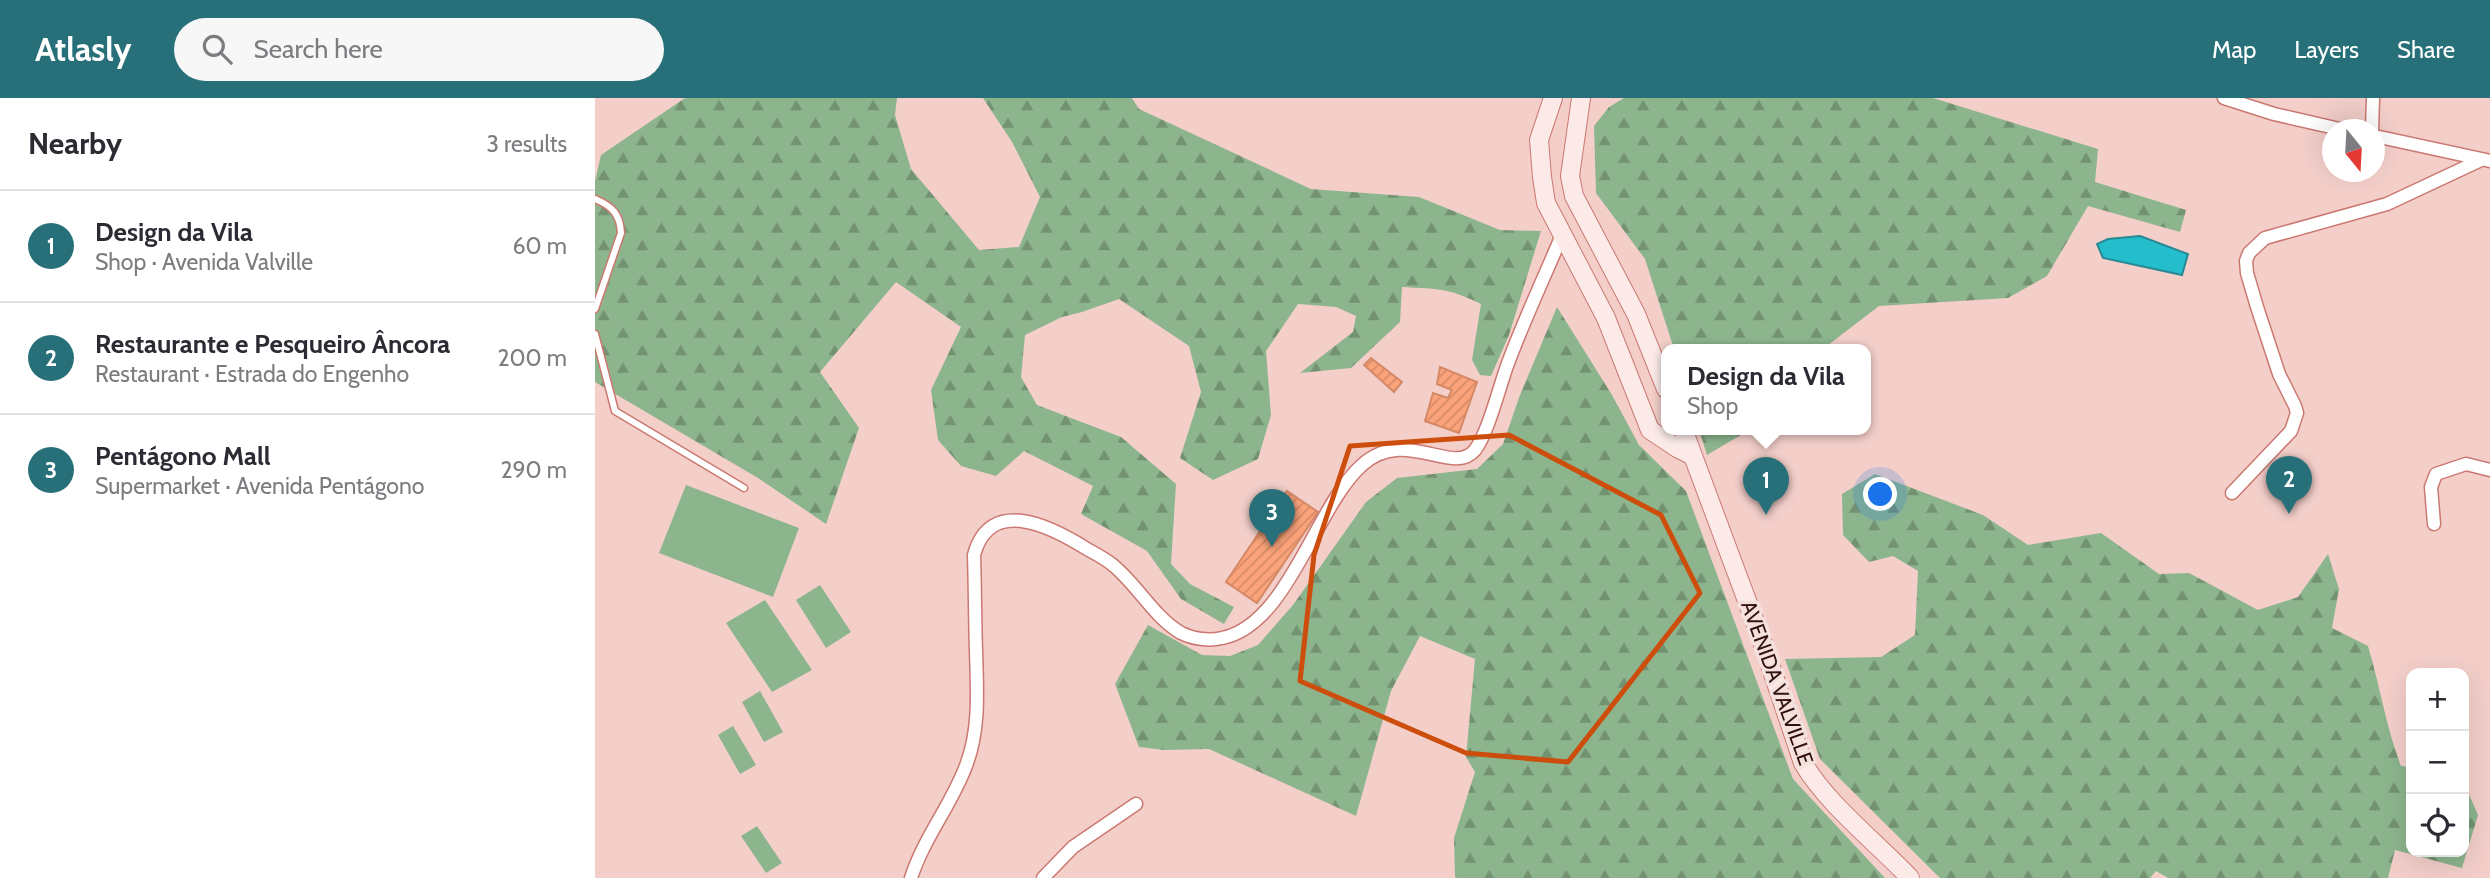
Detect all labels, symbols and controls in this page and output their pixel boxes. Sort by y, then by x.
search box [174,18,664,81]
text: Atlasly [35,29,132,69]
icon: search [198,30,236,68]
text: Search here [254,33,383,65]
text: Map [2212,35,2256,64]
text: Layers [2294,35,2359,64]
text: Share [2397,35,2455,64]
north arrow [2322,119,2385,182]
text: Nearby [28,125,122,162]
text: 3 results [486,130,567,158]
text: Design da Vila [95,216,253,248]
text: 1 [47,232,55,260]
text: 60 m [513,232,567,260]
text: Shop · Avenida Valville [95,248,313,276]
text: Restaurante e Pesqueiro Âncora [95,328,450,360]
text: 2 [45,344,57,372]
text: 200 m [497,344,567,372]
popup [1661,344,1871,435]
text: Restaurant · Estrada do Engenho [95,360,409,388]
text: Design da Vila [1687,360,1845,392]
text: Shop [1687,392,1738,420]
text: Pentágono Mall [95,440,271,472]
text: 3 [45,456,57,484]
text: 290 m [500,456,567,484]
pin: 2 [2266,456,2312,514]
pin: 1 [1743,457,1789,515]
text: Supermarket · Avenida Pentágono [95,472,425,500]
your location [1863,477,1897,511]
pin: 3 [1249,489,1295,547]
street label: AVENIDA VALVILLE [1736,597,1819,768]
map controls [2406,668,2469,857]
button: + [2406,668,2469,731]
button: − [2406,731,2469,794]
button: locate [2406,794,2469,857]

